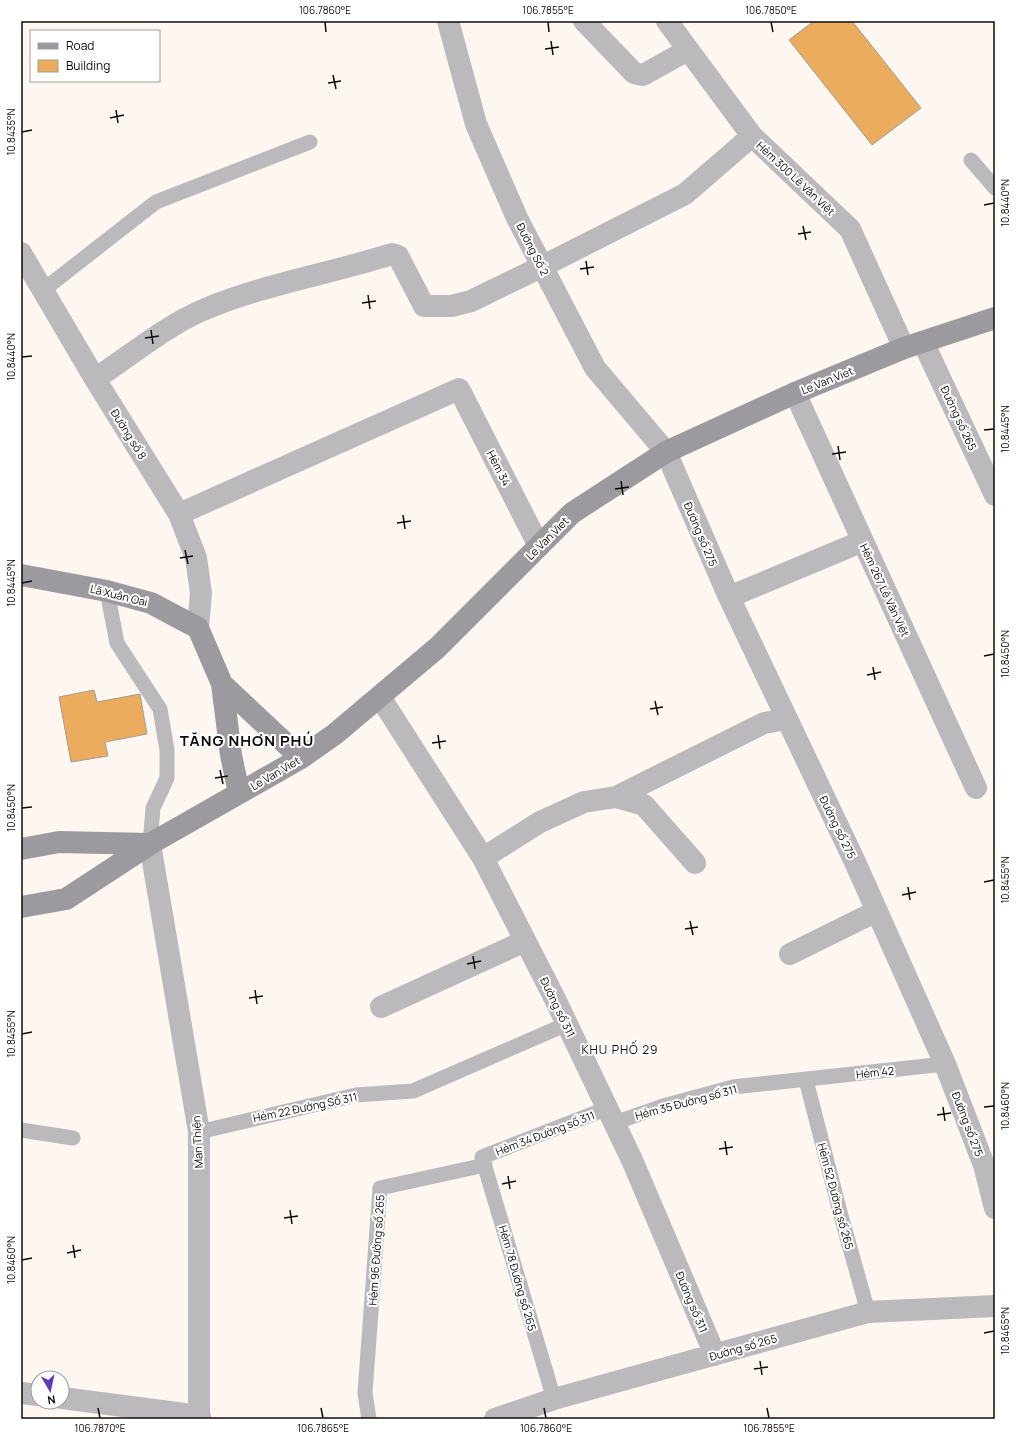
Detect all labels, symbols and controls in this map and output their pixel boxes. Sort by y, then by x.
text: 106.7860°E [299,3,351,17]
text: 106.7855°E [522,3,574,17]
text: 106.7850°E [745,3,797,17]
legend [30,30,160,82]
text: Road [66,37,94,54]
text: Building [66,57,110,74]
text: 10.8435°N [4,108,18,155]
street label: Hẻm 300 Lê Văn Việt [753,138,839,218]
text: 10.8440°N [998,179,1012,227]
street label: Đường Số 2 [513,220,553,278]
text: 10.8440°N [4,333,18,381]
street label: Le Van Viet [799,363,855,397]
street label: Đường số 265 [937,383,981,453]
text: 10.8445°N [998,405,1012,453]
street label: Đường số 8 [108,406,150,462]
street label: Hẻm 34 [484,448,514,488]
street label: Đường số 275 [681,500,721,568]
street label: Le Van Viet [522,513,572,563]
street label: Hẻm 267 Lê Văn Việt [857,541,913,639]
text: 10.8445°N [4,559,18,607]
street label: Lã Xuân Oai [89,581,149,609]
text: 10.8450°N [998,630,1012,678]
district label: TĂNG NHƠN PHÚ [180,730,314,751]
street label: Le Van Viet [247,753,303,793]
text: 10.8450°N [4,784,18,832]
street label: Đường số 275 [816,793,860,861]
text: 10.8455°N [998,856,1012,904]
street label: Đường số 311 [537,975,579,1039]
text: 10.8455°N [4,1010,18,1058]
district label: KHU PHỐ 29 [582,1040,659,1058]
street label: Hẻm 42 [855,1063,895,1081]
street label: Hẻm 35 Đường số 311 [633,1081,739,1123]
text: 10.8460°N [998,1082,1012,1130]
street label: Hẻm 22 Đường Số 311 [252,1089,358,1125]
street label: Đường số 275 [949,1089,987,1159]
street label: Hẻm 34 Đường số 311 [493,1107,597,1159]
street label: Man Thiện [188,1115,206,1169]
street label: Hẻm 52 Đường số 265 [815,1141,857,1251]
street label: Hẻm 96 Đường số 265 [365,1194,387,1306]
street label: Hẻm 78 Đường số 265 [496,1223,540,1333]
text: 10.8460°N [4,1236,18,1284]
street label: Đường số 311 [672,1269,712,1335]
text: 10.8465°N [998,1307,1012,1355]
street label: Đường số 265 [707,1330,779,1364]
north arrow [30,1370,70,1410]
text: N [46,1392,57,1408]
text: 106.7870°E [75,1421,126,1435]
text: 106.7865°E [297,1421,349,1435]
text: 106.7860°E [520,1421,572,1435]
text: 106.7855°E [743,1421,795,1435]

